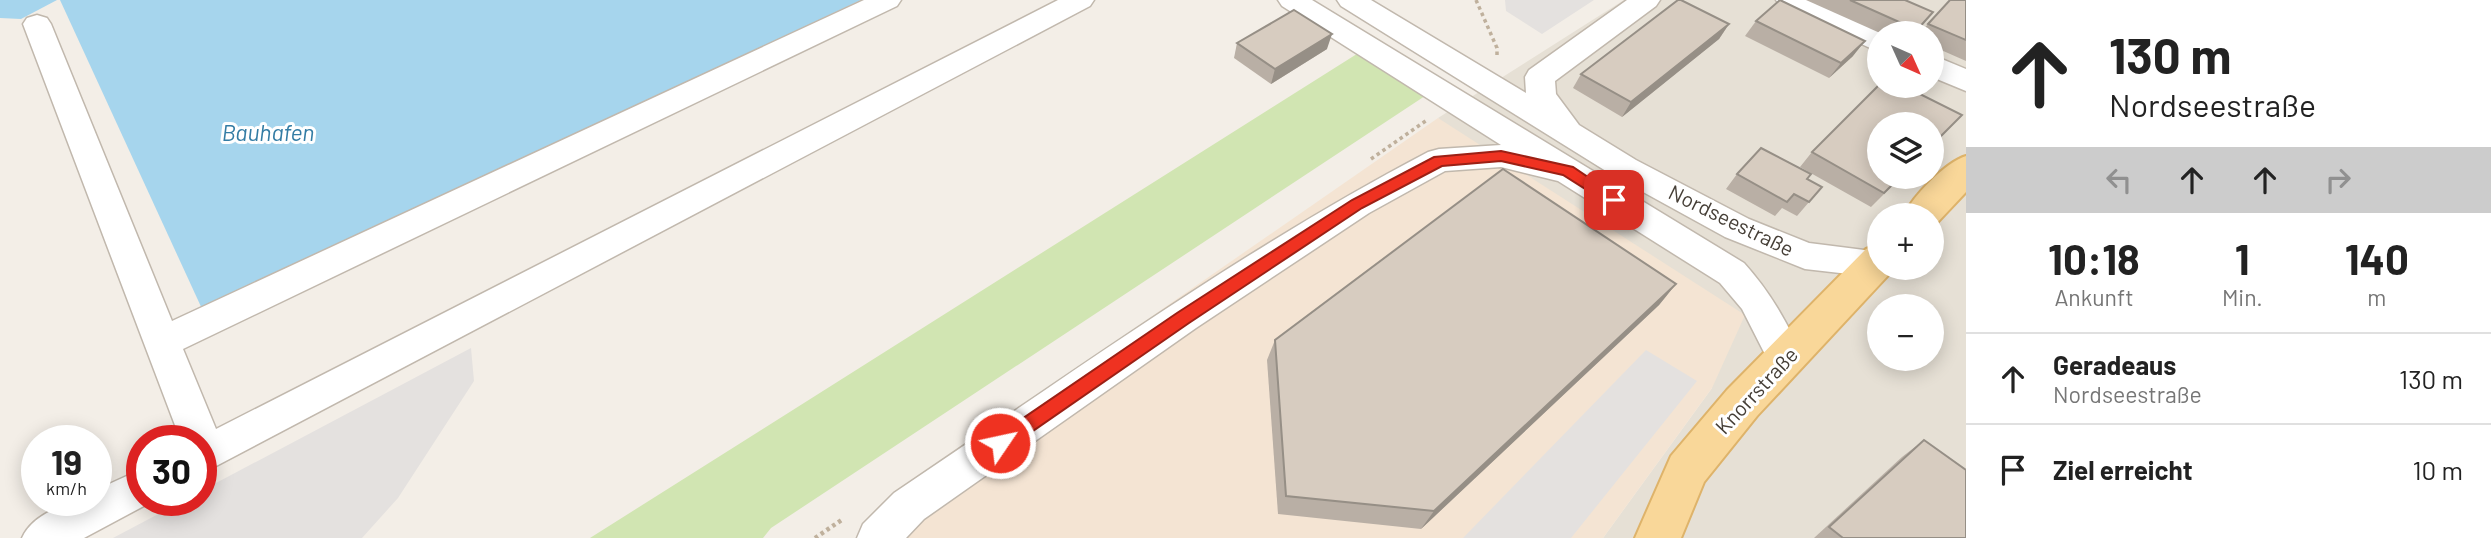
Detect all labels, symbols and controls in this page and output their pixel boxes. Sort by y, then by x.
north arrow [1867,21,1944,98]
map controls [1867,21,1944,371]
text: 130 m [2109,25,2231,84]
icon: ahead [1994,28,2085,119]
text: Nordseestraße [2109,85,2316,123]
button: layers [1867,112,1944,189]
water label: Bauhafen [222,118,314,146]
icon: left [2100,161,2138,199]
icon: ahead [2173,161,2211,199]
icon: ahead [2246,161,2284,199]
icon: right [2319,161,2357,199]
pin [1584,170,1644,230]
street label: Nordseestraße [1665,179,1798,261]
icon: arrive [1595,181,1633,219]
button: + [1867,203,1944,280]
text: 10:18 [2048,233,2140,283]
text: 1 [2235,233,2250,283]
text: 140 [2345,233,2409,283]
text: Ankunft [2054,283,2134,311]
text: Min. [2222,283,2263,311]
text: m [2367,283,2386,311]
button: − [1867,294,1944,371]
street label: Knorrstraße [1709,341,1802,439]
text: Geradeaus [2053,349,2176,380]
icon: ahead [1994,360,2032,398]
text: 130 m [2399,363,2463,394]
text: Nordseestraße [2053,380,2202,408]
position arrow [963,406,1037,480]
speed limit sign: 30 [126,425,217,516]
text: 19 [51,440,82,482]
icon: arrive [1994,451,2032,489]
text: Ziel erreicht [2053,454,2193,485]
text: 10 m [2413,454,2463,485]
text: km/h [46,477,87,499]

